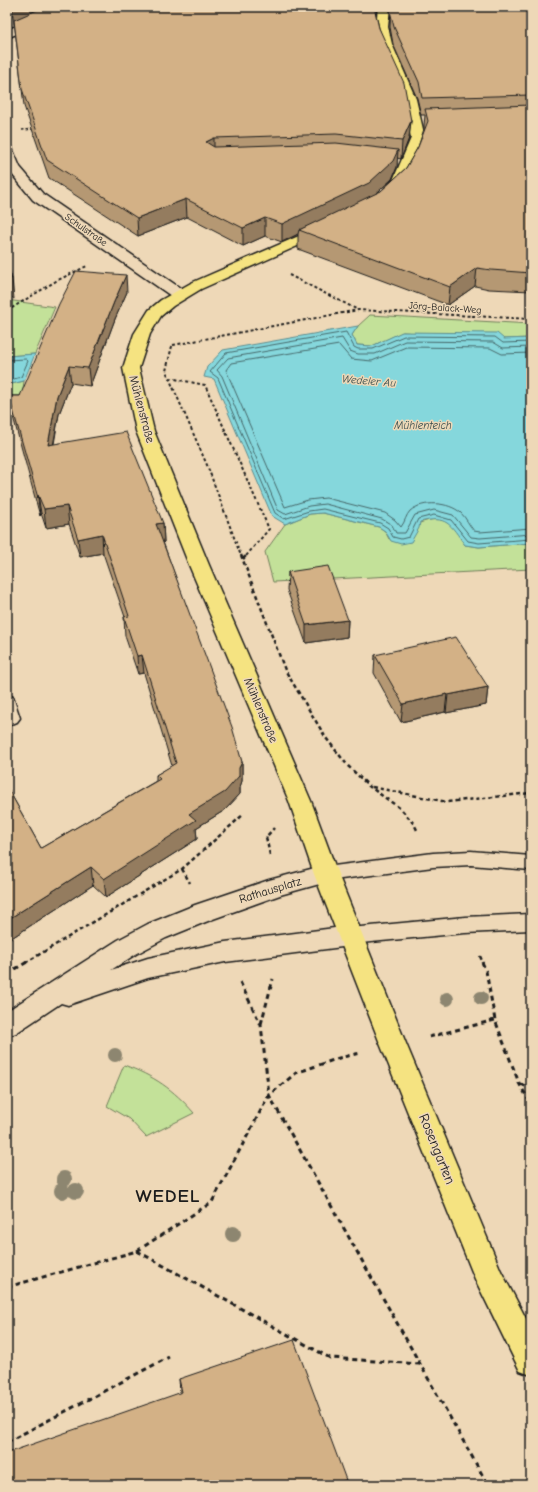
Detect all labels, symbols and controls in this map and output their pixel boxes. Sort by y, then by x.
street label: Schulstraße [62,211,110,249]
street label: Jörg-Balack-Weg [408,299,482,317]
water label: Wedeler Au [341,372,397,390]
street label: Mühlenstraße [126,374,158,444]
water label: Mühlenteich [393,419,452,432]
street label: Mühlenstraße [241,675,281,745]
street label: Rathausplatz [237,874,304,906]
street label: Rosengarten [415,1111,459,1187]
district label: WEDEL [135,1185,201,1207]

